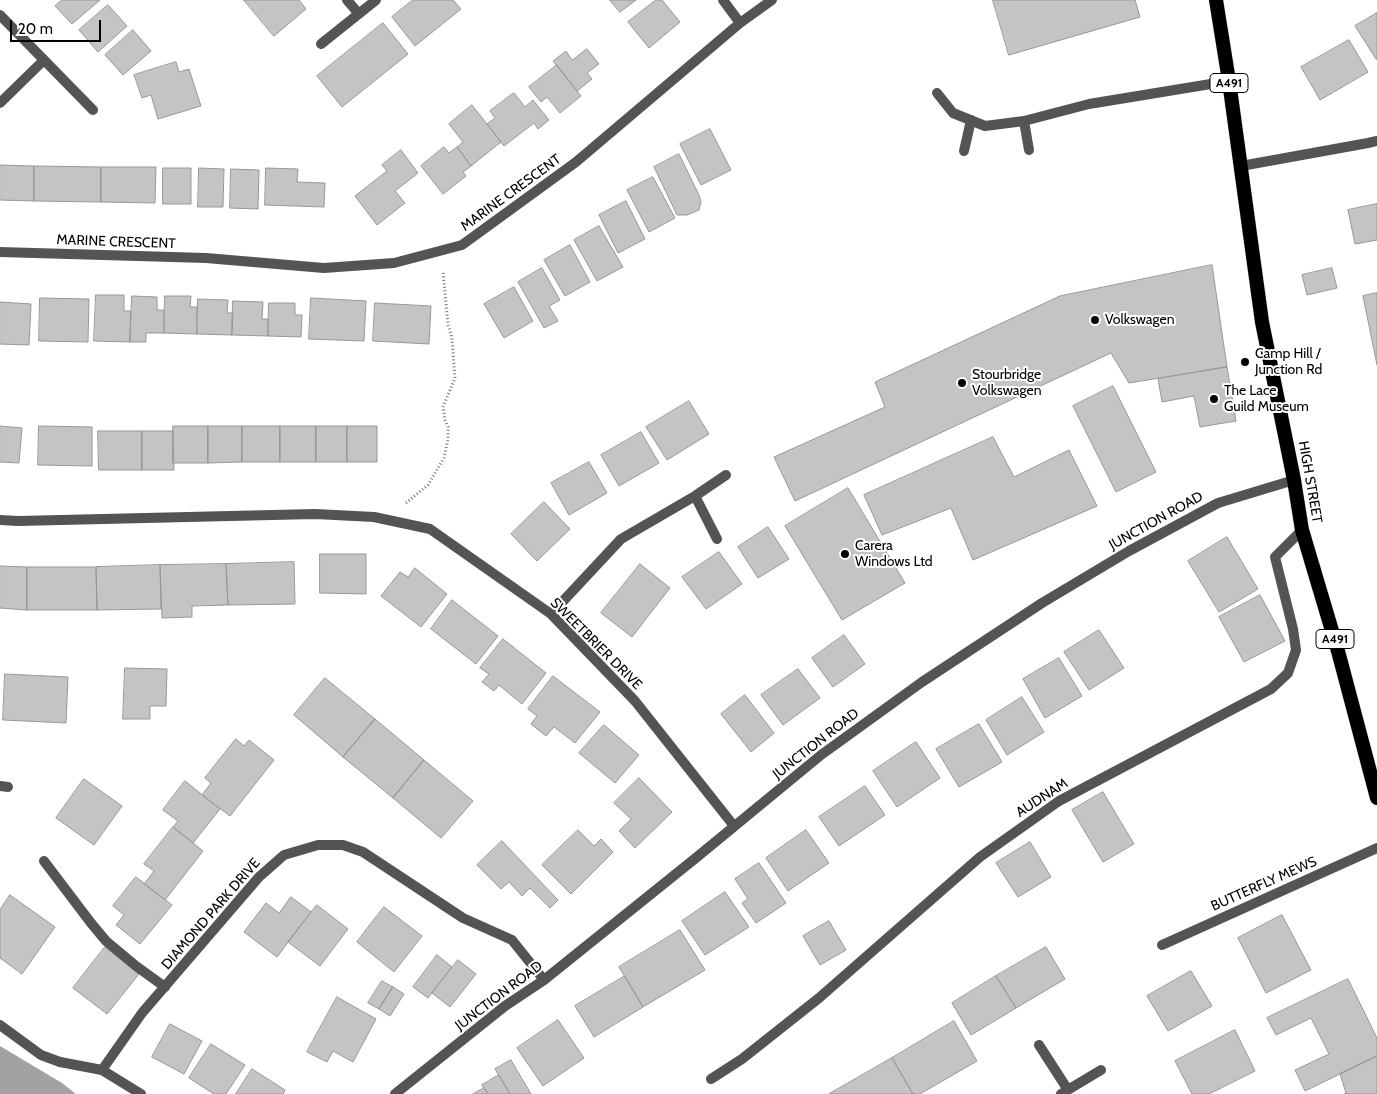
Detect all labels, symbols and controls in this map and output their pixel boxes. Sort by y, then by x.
scale bar [12,10,104,42]
text: 20 m [18,20,53,38]
road number: A491 [1210,74,1248,92]
street label: MARINE CRESCENT [458,151,564,235]
street label: MARINE CRESCENT [56,232,176,252]
place label: Volkswagen [1105,312,1175,328]
marker: Volkswagen [1089,314,1101,326]
place label: Camp Hill / Junction Rd [1255,346,1322,378]
marker: Camp Hill / Junction Rd [1239,356,1251,368]
place label: Stourbridge Volkswagen [972,367,1042,400]
marker: Stourbridge Volkswagen [956,377,968,389]
place label: The Lace Guild Museum [1224,383,1309,416]
marker: The Lace Guild Museum [1208,393,1220,405]
street label: HIGH STREET [1295,440,1325,524]
street label: JUNCTION ROAD [1106,488,1206,554]
place label: Carera Windows Ltd [855,538,933,570]
marker: Carera Windows Ltd [839,548,851,560]
street label: SWEETBRIER DRIVE [547,595,645,693]
road number: A491 [1316,630,1354,648]
street label: JUNCTION ROAD [770,705,862,783]
street label: AUDNAM [1013,775,1071,821]
street label: BUTTERFLY MEWS [1208,853,1320,915]
street label: DIAMOND PARK DRIVE [158,855,264,973]
street label: JUNCTION ROAD [452,958,546,1034]

